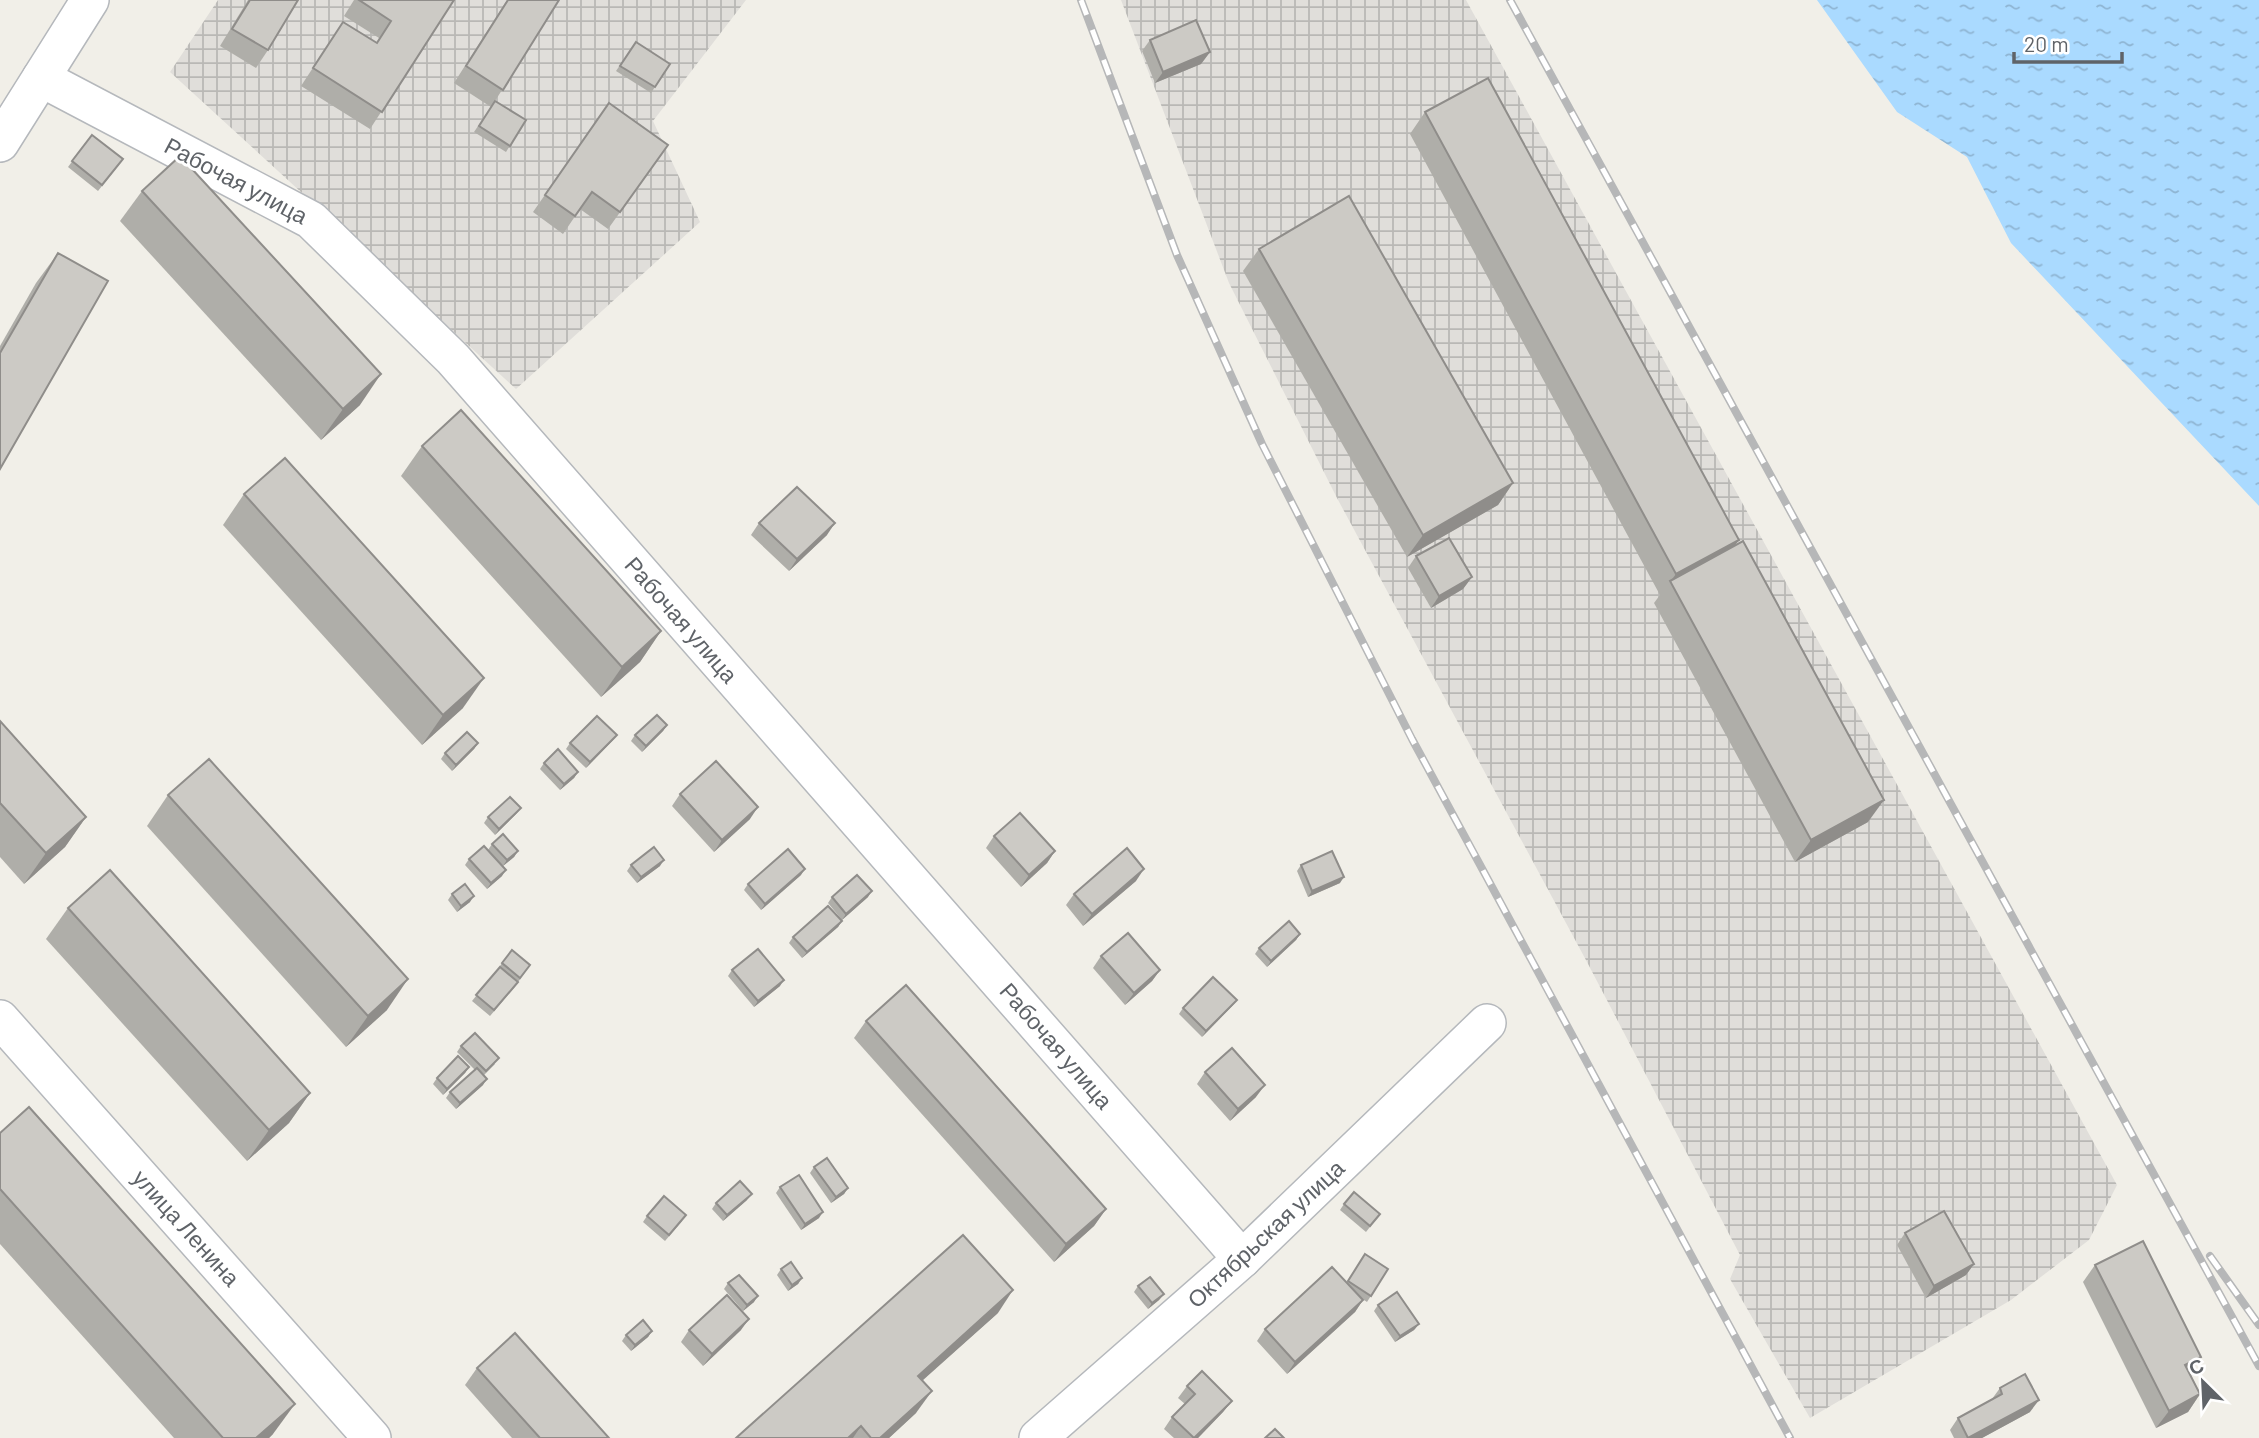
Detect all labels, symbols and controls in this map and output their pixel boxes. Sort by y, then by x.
scale bar [2014,21,2122,65]
text: 20 m [2024,31,2069,56]
street label: Рабочая улица [160,131,313,230]
street label: Рабочая улица [619,551,744,688]
street label: Рабочая улица [994,977,1119,1114]
street label: Октябрьская улица [1181,1153,1350,1313]
street label: улица Ленина [127,1163,246,1291]
north arrow [2168,1347,2238,1417]
text: С [2185,1353,2207,1379]

